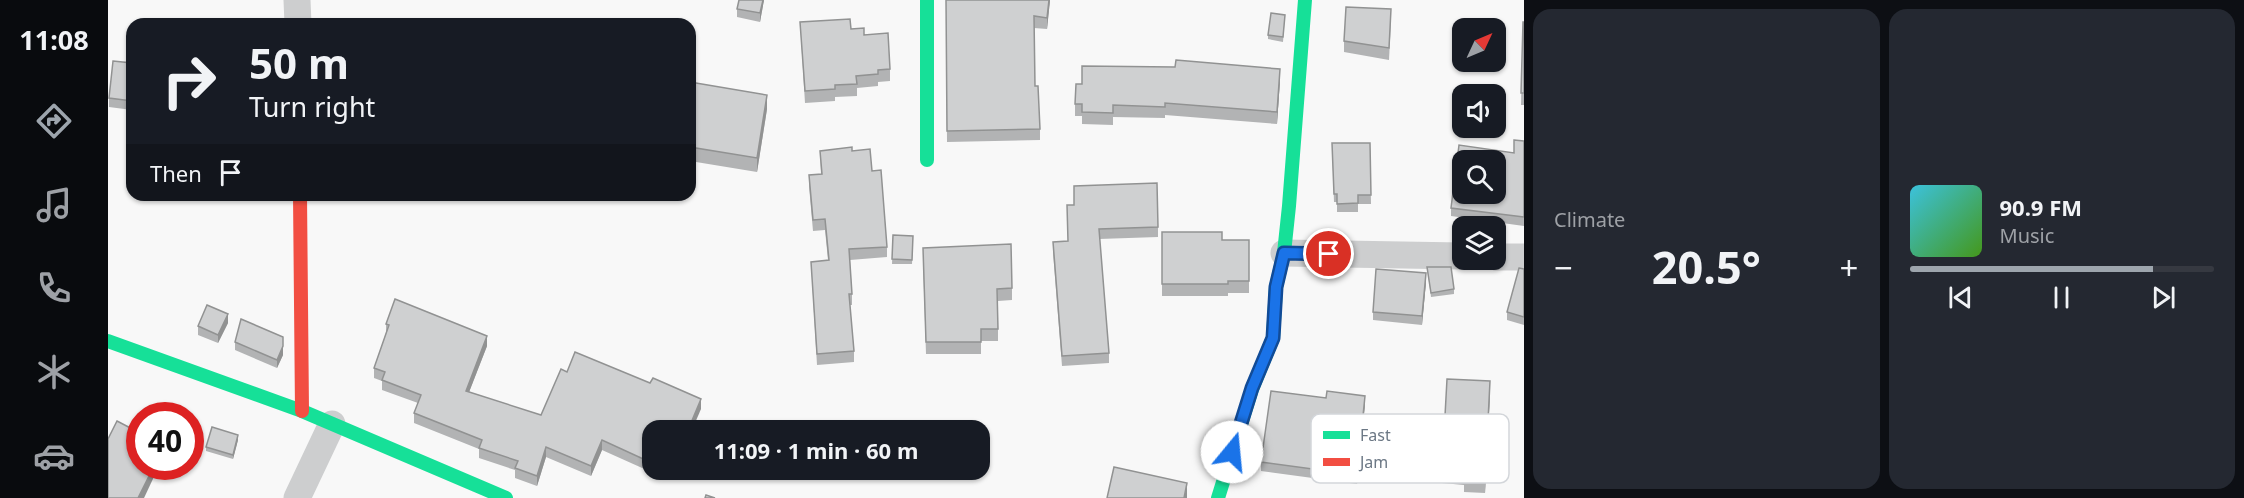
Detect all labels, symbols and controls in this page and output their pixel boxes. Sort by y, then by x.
north arrow [1452,18,1506,72]
map controls [1452,18,1506,270]
text: 11:08 [19,21,89,58]
text: 50 m [249,34,349,91]
icon: right [150,42,228,120]
button: sound [1452,84,1506,138]
text: Turn right [249,88,375,125]
icon: directions [33,100,75,142]
button: search [1452,150,1506,204]
icon: arrive [214,156,247,189]
text: Then [150,158,202,188]
icon: music [33,184,75,226]
text: 90.9 FM [2000,192,2082,222]
text: Climate [1554,206,1625,233]
button: layers [1452,216,1506,270]
text: Music [2000,222,2054,249]
pin [1303,228,1354,279]
text: 20.5° [1652,236,1761,297]
icon: arrive [1312,237,1345,270]
text: − [1554,245,1573,290]
text: + [1840,245,1858,290]
icon: phone [33,267,75,309]
icon: previous [1944,281,1977,314]
icon: pause [2045,281,2078,314]
icon: next [2147,281,2180,314]
icon: climate [33,351,75,393]
speed limit sign: 40 [126,402,204,480]
legend [1311,414,1509,483]
position arrow [1200,420,1264,484]
text: Fast [1360,424,1391,446]
icon: car [33,435,75,477]
text: 11:09 · 1 min · 60 m [714,435,918,465]
text: Jam [1358,451,1388,473]

